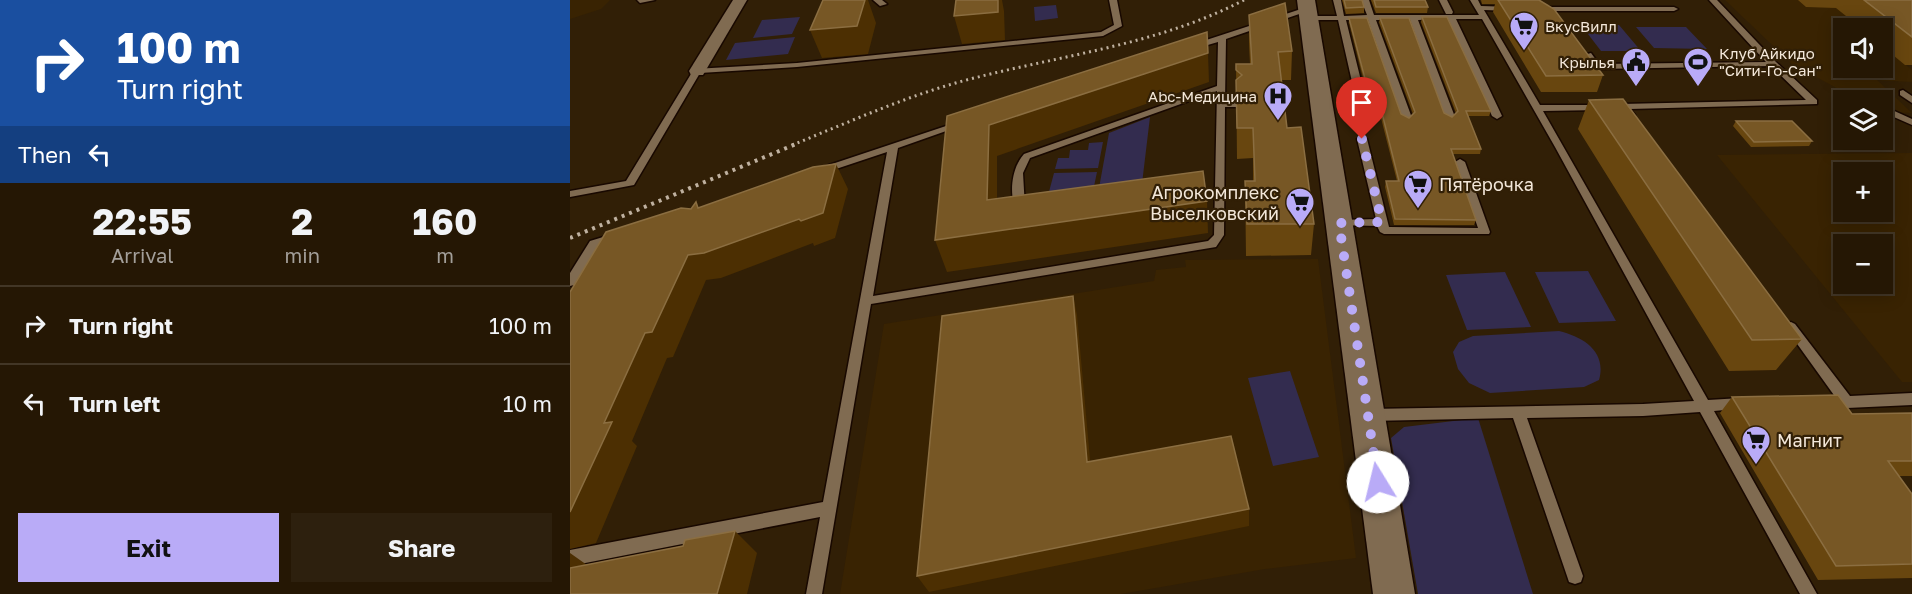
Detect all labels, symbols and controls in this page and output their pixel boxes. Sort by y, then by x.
supermarket icon: ВкусВилл [1508,10,1540,52]
place label: ВкусВилл [1545,17,1617,35]
map controls [1833,18,1893,294]
button: sound [1833,18,1893,78]
text: 100 m [117,22,240,72]
icon: right [18,24,96,102]
place label: Клуб Айкидо "Сити-Го-Сан" [1719,44,1822,79]
public building icon: Крылья [1620,46,1652,88]
sports icon: Клуб Айкидо "Сити-Го-Сан" [1682,46,1714,88]
place label: Крылья [1559,53,1615,71]
text: Turn right [117,73,243,105]
pin [1336,77,1387,139]
hospital icon: Abc-Медицина [1262,80,1294,122]
icon: arrive [1345,86,1378,119]
place label: Abc-Медицина [1148,87,1257,105]
button: layers [1833,90,1893,150]
icon: left [83,138,116,171]
text: Then [18,141,71,168]
button: + [1833,162,1893,222]
supermarket icon: Пятёрочка [1402,168,1434,210]
place label: Пятёрочка [1439,173,1534,195]
place label: Агрокомплекс Выселковский [1150,181,1279,224]
supermarket icon: Агрокомплекс Выселковский [1284,186,1316,228]
text: 22:55 [93,200,192,243]
text: 2 [291,200,313,243]
text: 160 [413,200,477,243]
button: − [1833,234,1893,294]
text: Arrival [111,243,174,267]
text: min [285,243,320,267]
text: m [436,243,454,267]
icon: right [18,309,51,342]
text: Turn right [69,312,173,339]
text: 100 m [489,312,552,339]
icon: left [18,387,51,420]
text: Turn left [69,390,160,417]
text: 10 m [503,390,552,417]
supermarket icon: Магнит [1740,424,1772,466]
place label: Магнит [1777,429,1842,451]
position arrow [1346,450,1410,514]
button: Exit [18,513,279,582]
button: Share [291,513,552,582]

